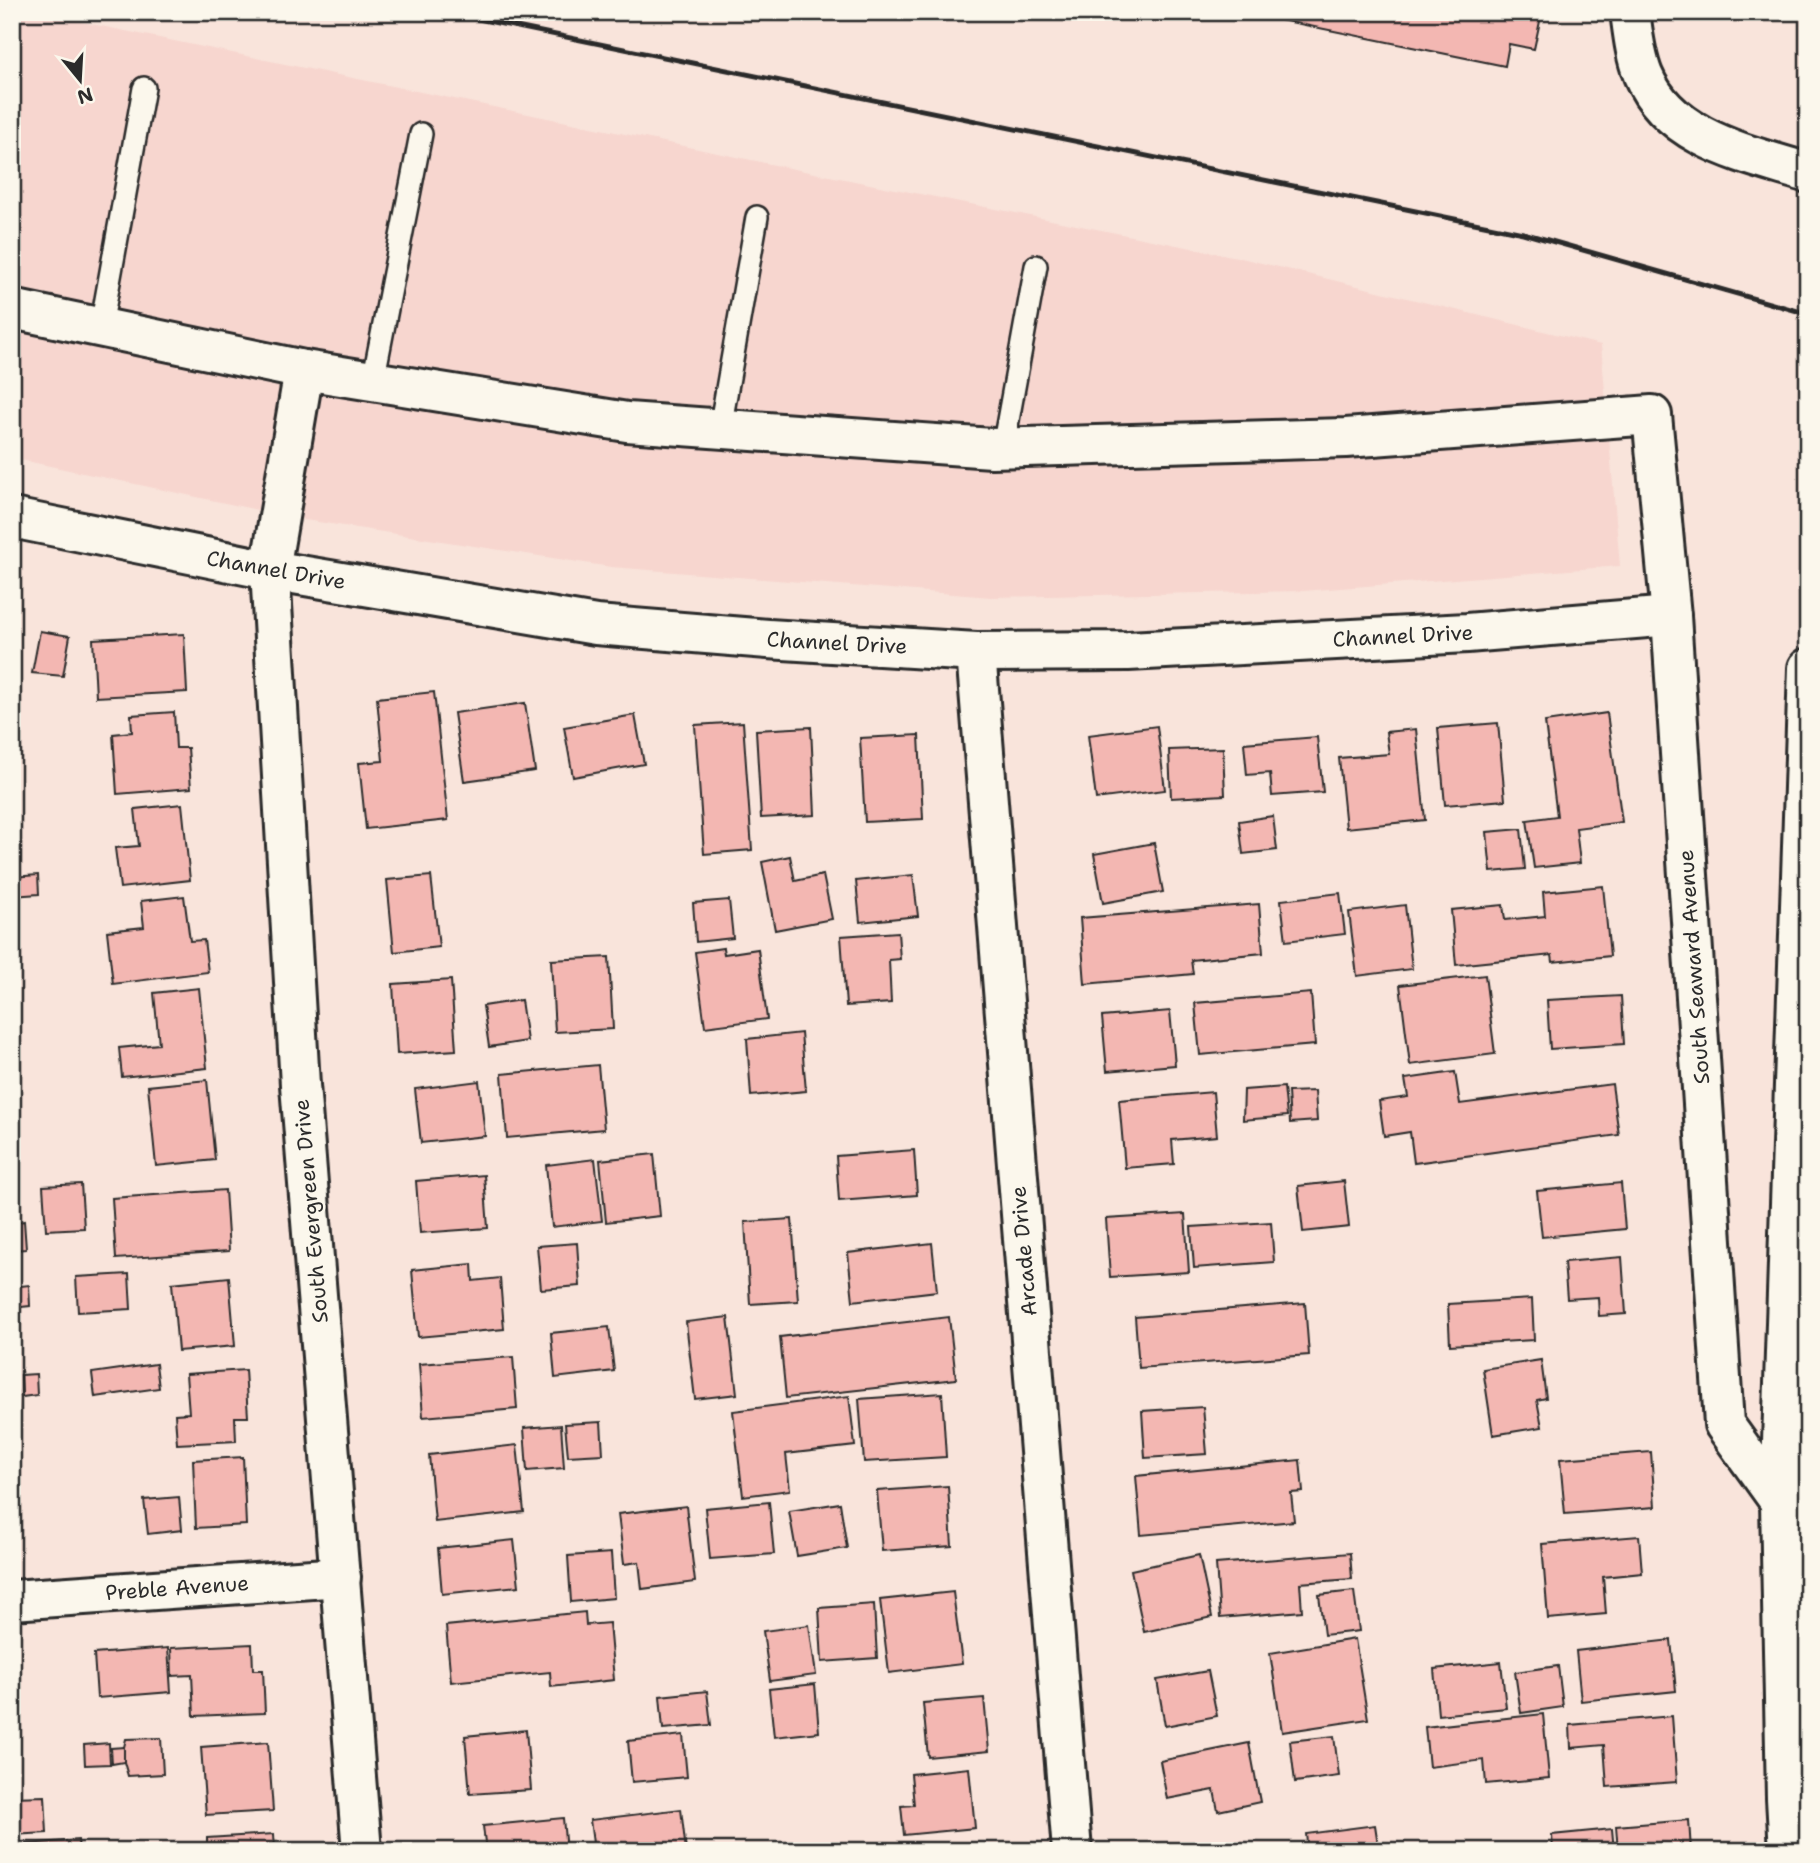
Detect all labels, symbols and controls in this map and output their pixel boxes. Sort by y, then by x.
north arrow [46,46,116,116]
text: N [74,81,96,110]
street label: Channel Drive [204,544,348,596]
street label: Channel Drive [1332,618,1474,654]
street label: Channel Drive [766,625,908,661]
street label: South Seaward Avenue [1672,849,1716,1085]
street label: South Evergreen Drive [287,1098,335,1324]
street label: Arcade Drive [1004,1185,1044,1317]
street label: Preble Avenue [104,1569,250,1607]

